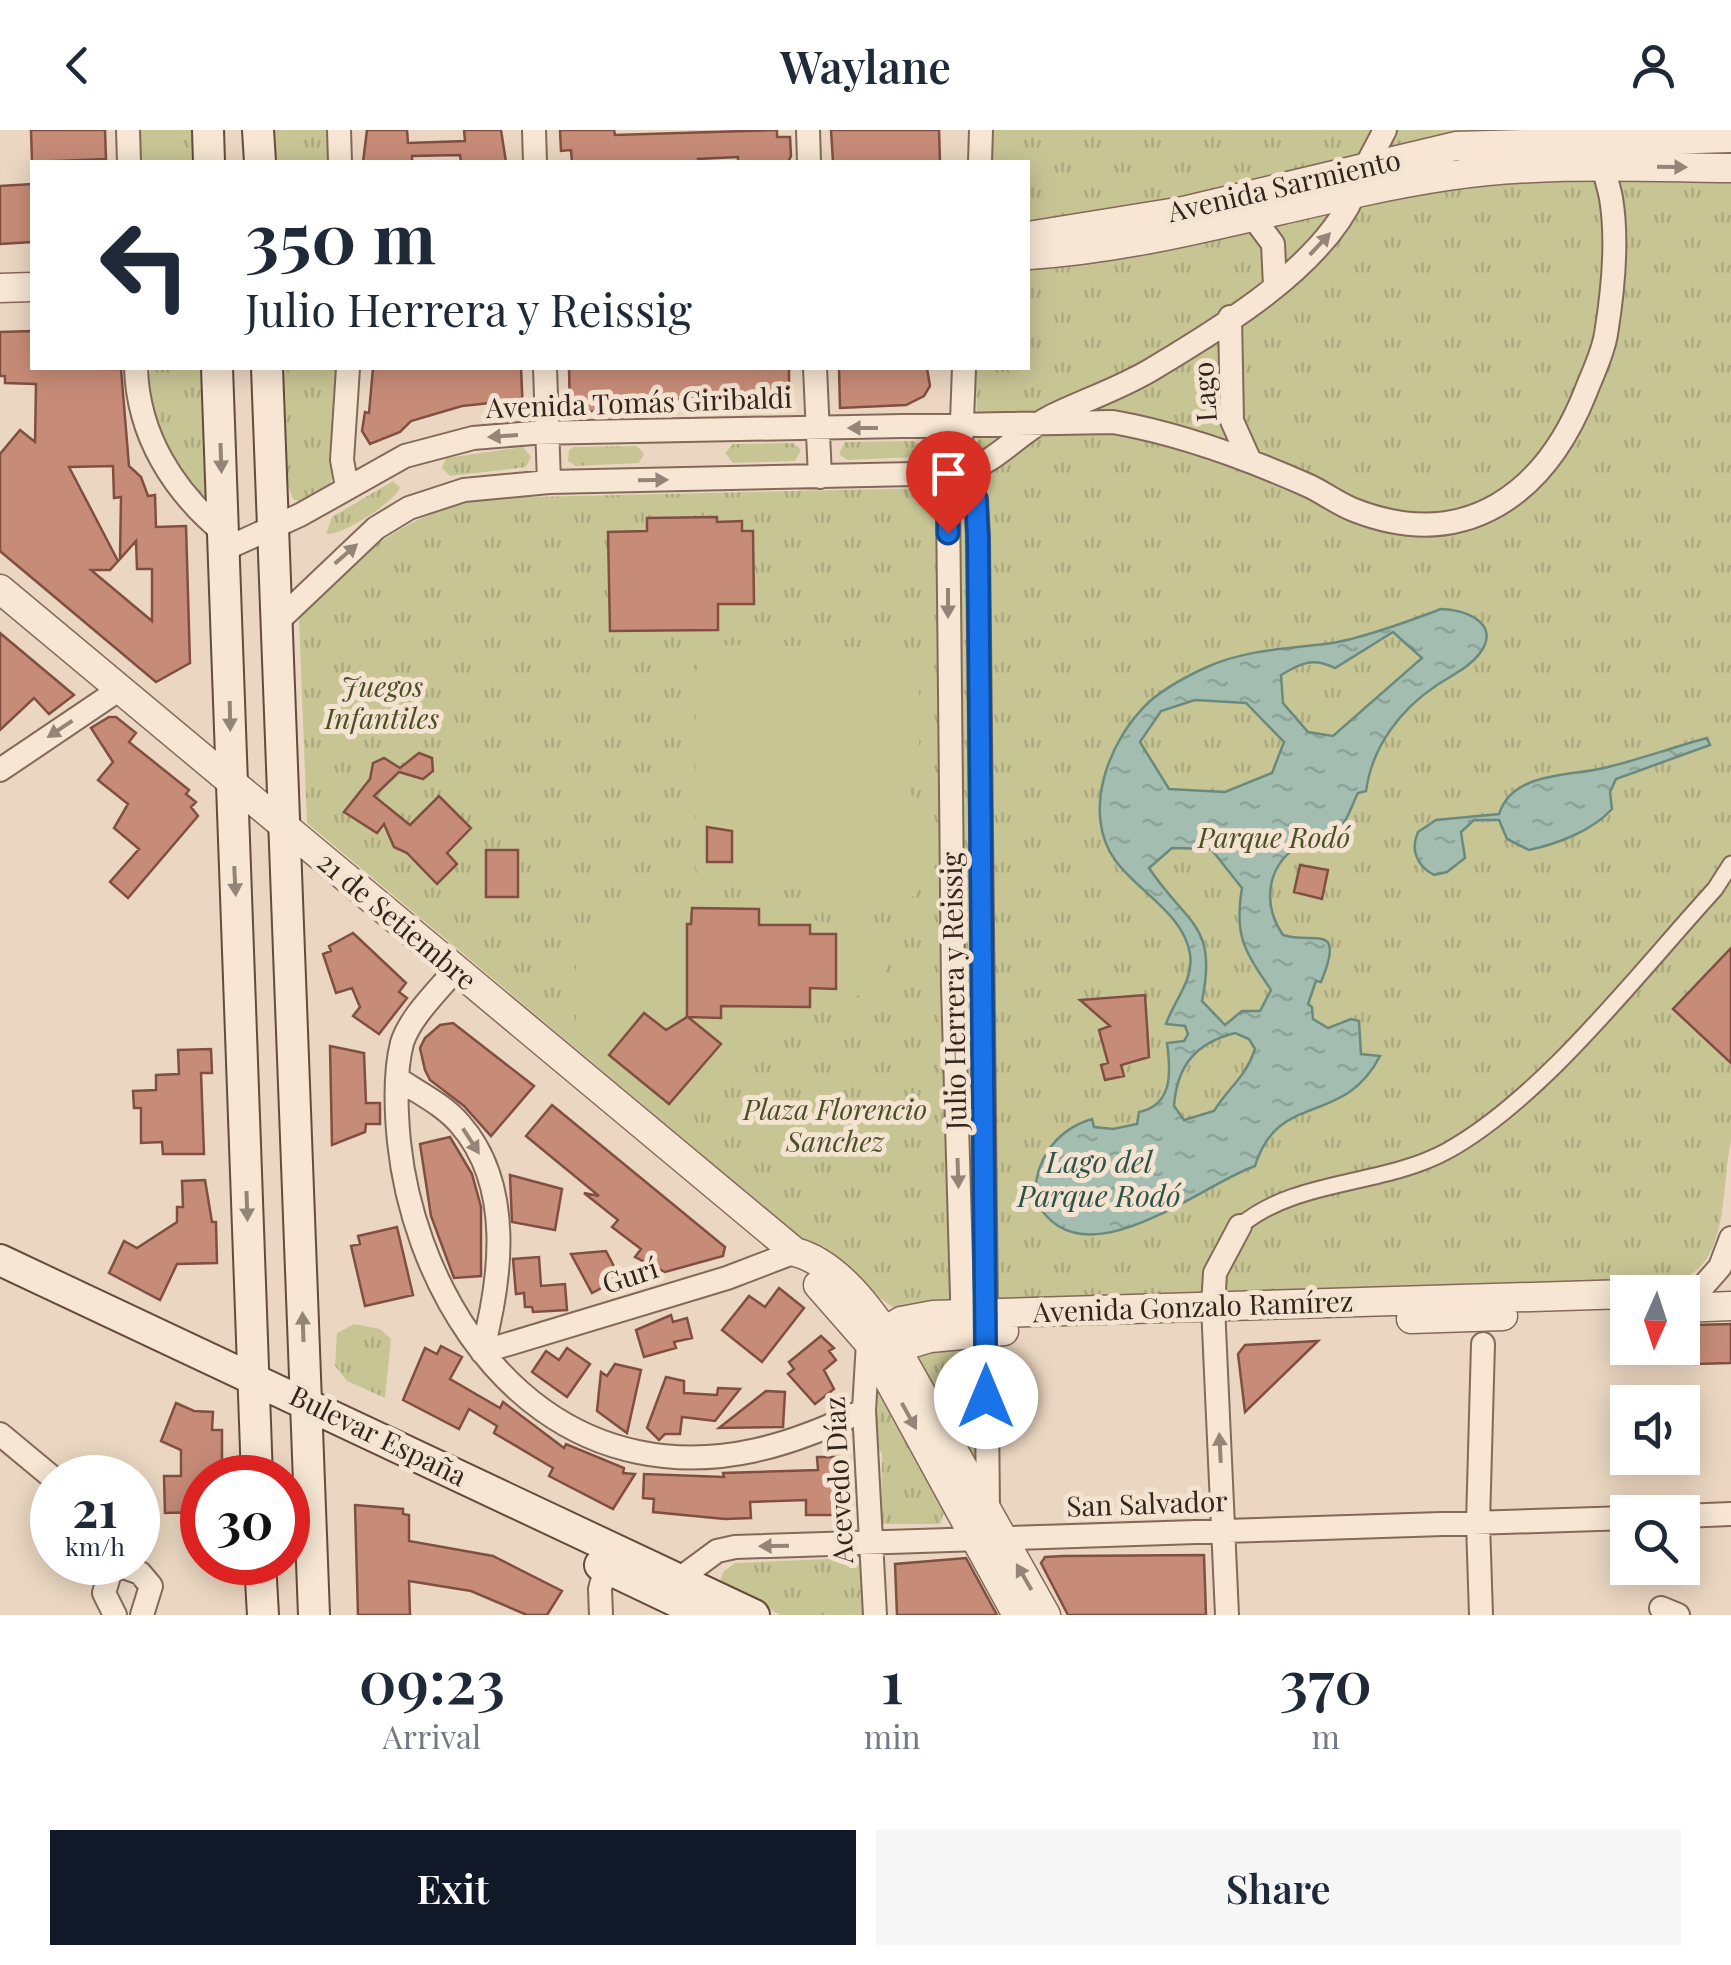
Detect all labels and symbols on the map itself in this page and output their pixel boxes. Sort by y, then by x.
street label: Avenida Sarmiento [1163,140,1404,230]
one-way arrow [1657,159,1689,175]
one-way arrow [1308,232,1331,256]
street label: Lago [1183,361,1224,423]
street label: Avenida Tomás Giribaldi [484,378,793,425]
one-way arrow [847,420,879,436]
one-way arrow [487,428,519,444]
pin [906,431,991,534]
one-way arrow [213,443,229,475]
one-way arrow [637,472,669,488]
one-way arrow [334,543,359,565]
one-way arrow [941,588,957,620]
park label: Juegos Infantiles [324,667,439,736]
one-way arrow [222,701,238,733]
one-way arrow [47,720,74,738]
park label: Parque Rodó [1197,818,1352,855]
street label: 21 de Setiembre [311,843,485,997]
street label: Julio Herrera y Reissig [932,851,973,1131]
one-way arrow [228,866,244,898]
park label: Plaza Florencio Sanchez [742,1090,927,1159]
one-way arrow [462,1127,480,1155]
water label: Lago del Parque Rodó [1016,1141,1182,1215]
one-way arrow [950,1157,966,1189]
one-way arrow [240,1191,256,1223]
street label: Gurí [597,1248,662,1301]
north arrow [1610,1275,1700,1365]
street label: Avenida Gonzalo Ramírez [1031,1281,1354,1330]
one-way arrow [295,1311,311,1343]
position arrow [934,1345,1038,1449]
street label: Bulevar España [284,1376,473,1493]
street label: Acevedo Díaz [815,1396,860,1566]
one-way arrow [900,1402,917,1431]
one-way arrow [1212,1431,1228,1463]
speed limit sign: 30 [180,1455,310,1585]
street label: San Salvador [1066,1481,1229,1524]
one-way arrow [758,1538,790,1554]
one-way arrow [1016,1563,1034,1591]

